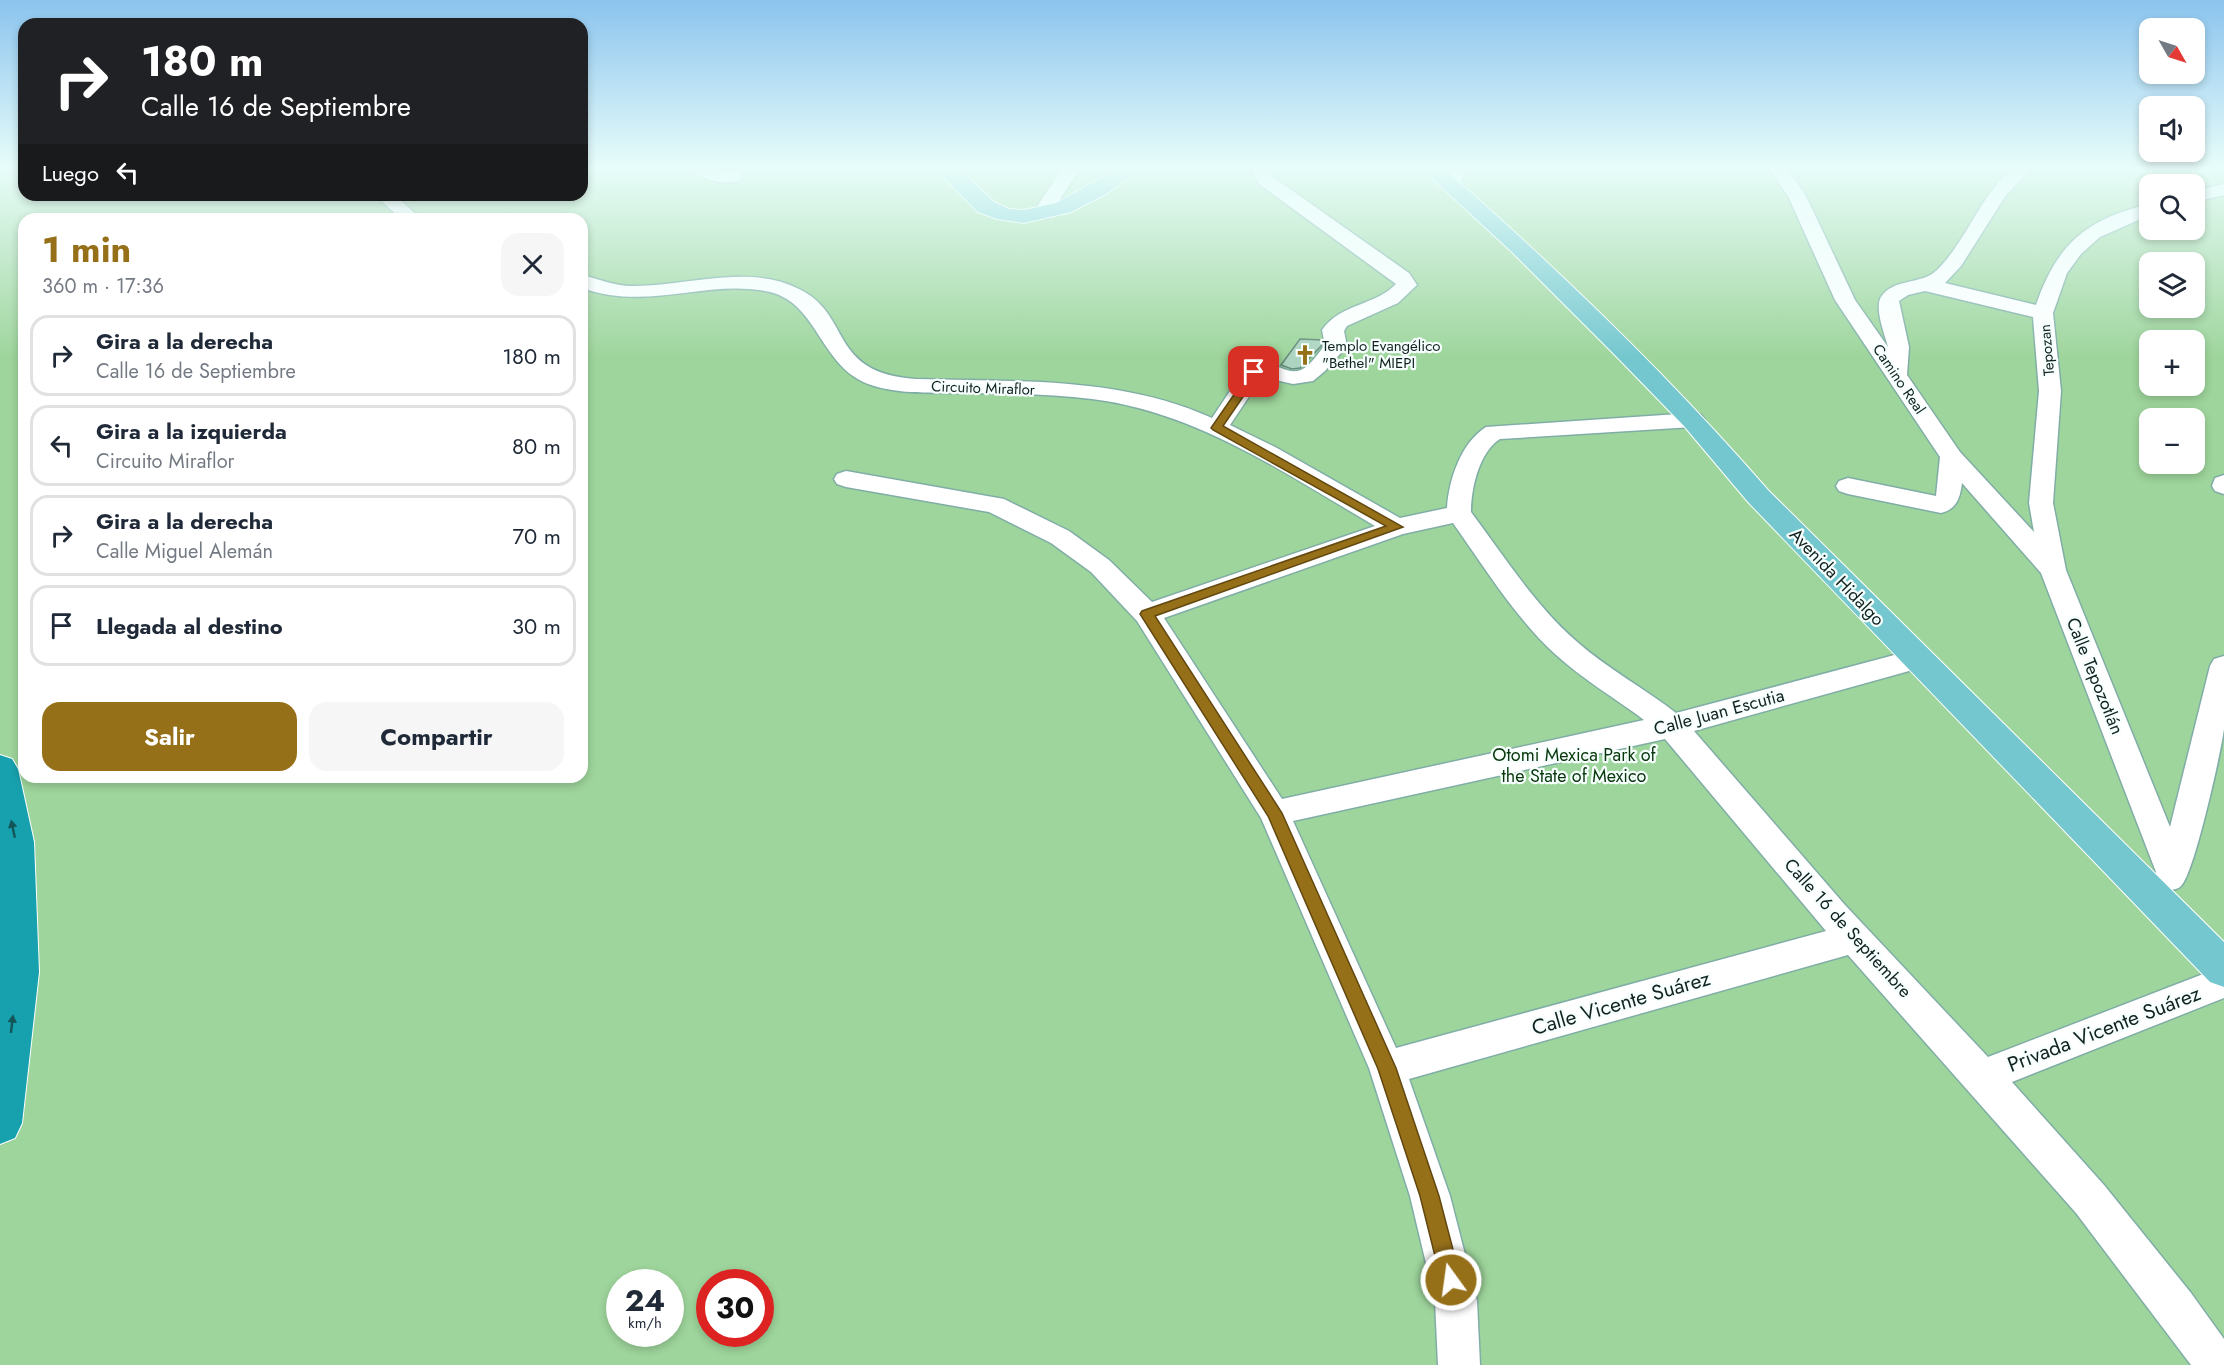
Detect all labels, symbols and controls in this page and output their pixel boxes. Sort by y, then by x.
north arrow [2139,18,2205,84]
map controls [2139,18,2205,474]
text: 180 m [141,31,264,92]
icon: right [42,42,120,120]
text: Calle 16 de Septiembre [141,87,411,126]
button: sound [2139,96,2205,162]
icon: left [111,156,144,189]
text: Luego [42,157,99,189]
button: search [2139,174,2205,240]
text: 1 min [42,223,131,275]
button: close [501,233,564,296]
button: layers [2139,252,2205,318]
text: 360 m · 17:36 [42,272,164,301]
street label: Tepozan [2034,323,2060,377]
text: Gira a la derecha [96,325,273,357]
button: + [2139,330,2205,396]
place label: Templo Evangélico "Bethel" MIEPI [1322,335,1441,374]
icon: right [45,339,78,372]
street label: Camino Real [1867,339,1931,419]
text: 180 m [502,340,561,372]
church icon: Templo Evangélico "Bethel" MIEPI [1293,343,1317,367]
pin [1228,346,1279,397]
icon: arrive [1237,355,1270,388]
text: Calle 16 de Septiembre [96,357,296,386]
street label: Circuito Miraflor [931,375,1036,401]
button: − [2139,408,2205,474]
text: Gira a la izquierda [96,415,287,447]
icon: left [45,429,78,462]
text: 80 m [512,430,561,462]
text: Circuito Miraflor [96,447,234,476]
text: Gira a la derecha [96,505,273,537]
icon: right [45,519,78,552]
text: 70 m [512,520,561,552]
street label: Avenida Hidalgo [1784,522,1891,632]
text: Calle Miguel Alemán [96,537,273,566]
icon: arrive [45,609,78,642]
text: Llegada al destino [96,610,283,642]
text: 30 m [512,610,561,642]
street label: Calle Tepozotlán [2060,614,2130,738]
street label: Calle Juan Escutia [1651,682,1787,742]
button: Salir [42,702,297,771]
button: Compartir [309,702,564,771]
park label: Otomi Mexica Park of the State of Mexico [1492,742,1657,789]
one-way arrow [8,820,17,839]
street label: Calle 16 de Septiembre [1778,852,1918,1004]
street label: Calle Vicente Suárez [1528,963,1714,1043]
street label: Privada Vicente Suárez [2003,978,2205,1080]
one-way arrow [8,1014,17,1033]
position arrow [1419,1248,1483,1312]
speed limit sign: 30 [696,1269,774,1347]
text: 24 [625,1279,665,1322]
text: km/h [628,1312,662,1334]

